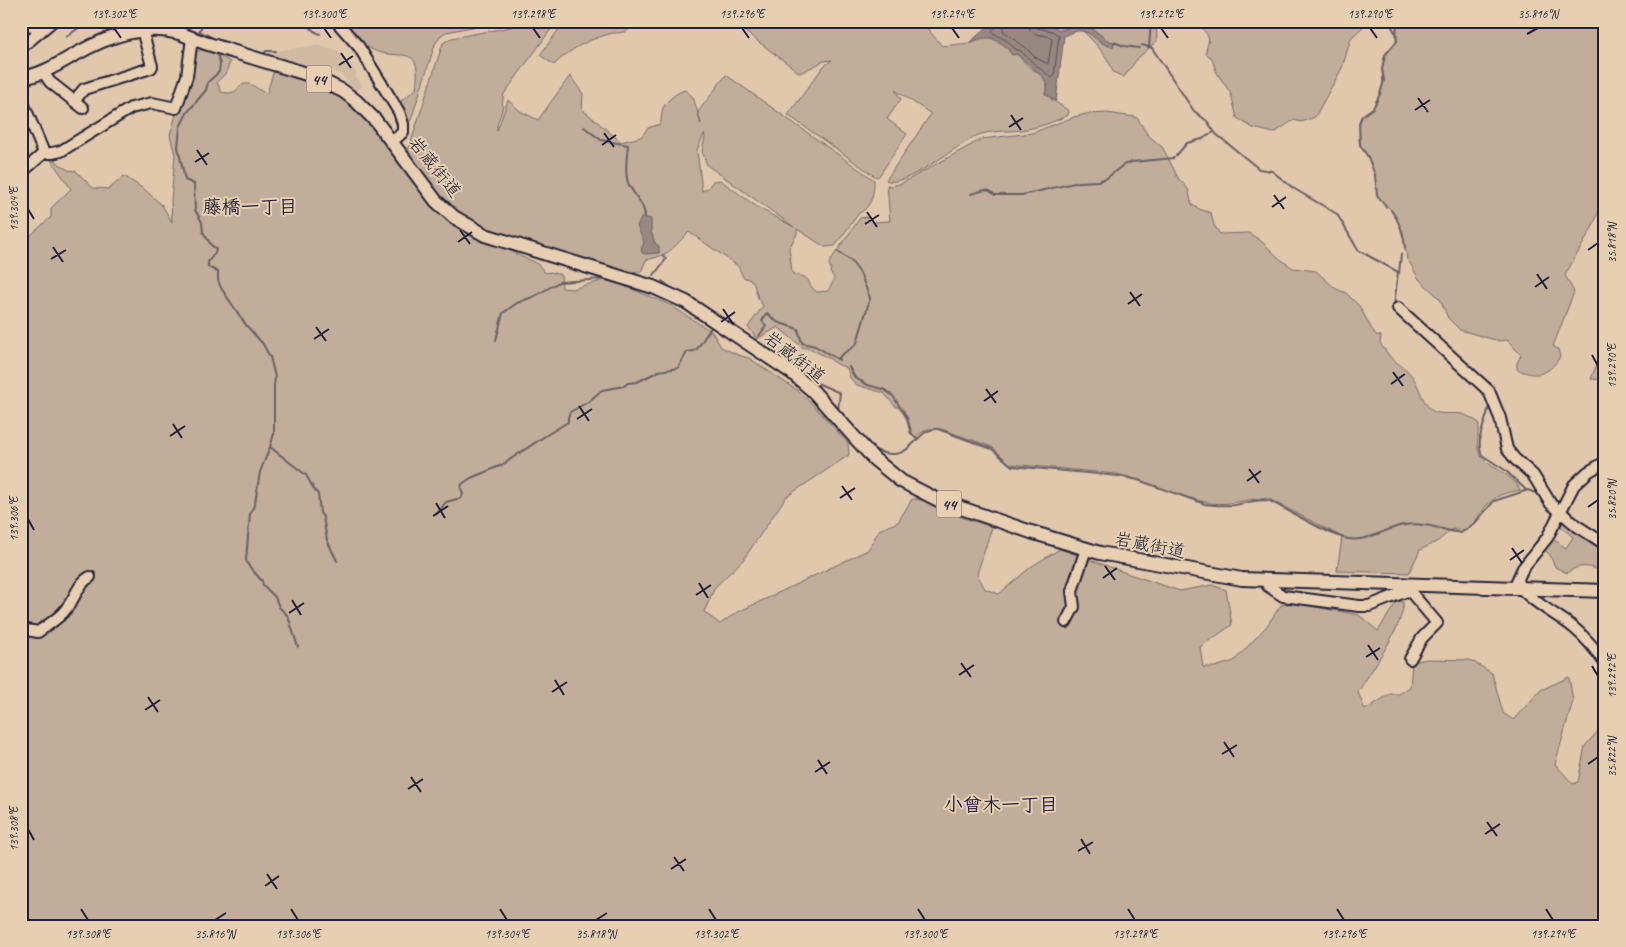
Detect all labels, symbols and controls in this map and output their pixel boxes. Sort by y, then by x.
text: 139.302°E [92,6,138,22]
text: 139.300°E [302,6,348,22]
text: 139.298°E [511,6,557,22]
text: 139.296°E [720,6,766,22]
text: 139.294°E [930,6,976,22]
text: 139.292°E [1139,6,1185,22]
text: 139.290°E [1348,6,1394,22]
text: 35.816°N [1518,6,1560,22]
road number: 44 [306,66,332,92]
street label: 岩蔵街道 [404,132,466,202]
text: 139.304°E [6,185,22,231]
district label: 藤橋一丁目 [202,195,298,219]
text: 35.818°N [1604,221,1620,263]
street label: 岩蔵街道 [760,326,830,388]
text: 139.290°E [1604,342,1620,388]
text: 35.820°N [1604,478,1620,520]
road number: 44 [936,490,962,518]
text: 139.306°E [6,495,22,541]
street label: 岩蔵街道 [1113,527,1187,563]
text: 139.292°E [1604,652,1620,698]
text: 35.822°N [1604,735,1620,777]
district label: 小曾木一丁目 [944,793,1058,817]
text: 139.308°E [6,805,22,851]
text: 139.308°E [66,926,112,942]
text: 35.816°N [195,926,237,942]
text: 139.306°E [276,926,322,942]
text: 139.304°E [485,926,531,942]
text: 35.818°N [576,926,618,942]
text: 139.302°E [694,926,740,942]
text: 139.300°E [903,926,949,942]
text: 139.298°E [1113,926,1159,942]
text: 139.296°E [1322,926,1368,942]
text: 139.294°E [1531,926,1577,942]

